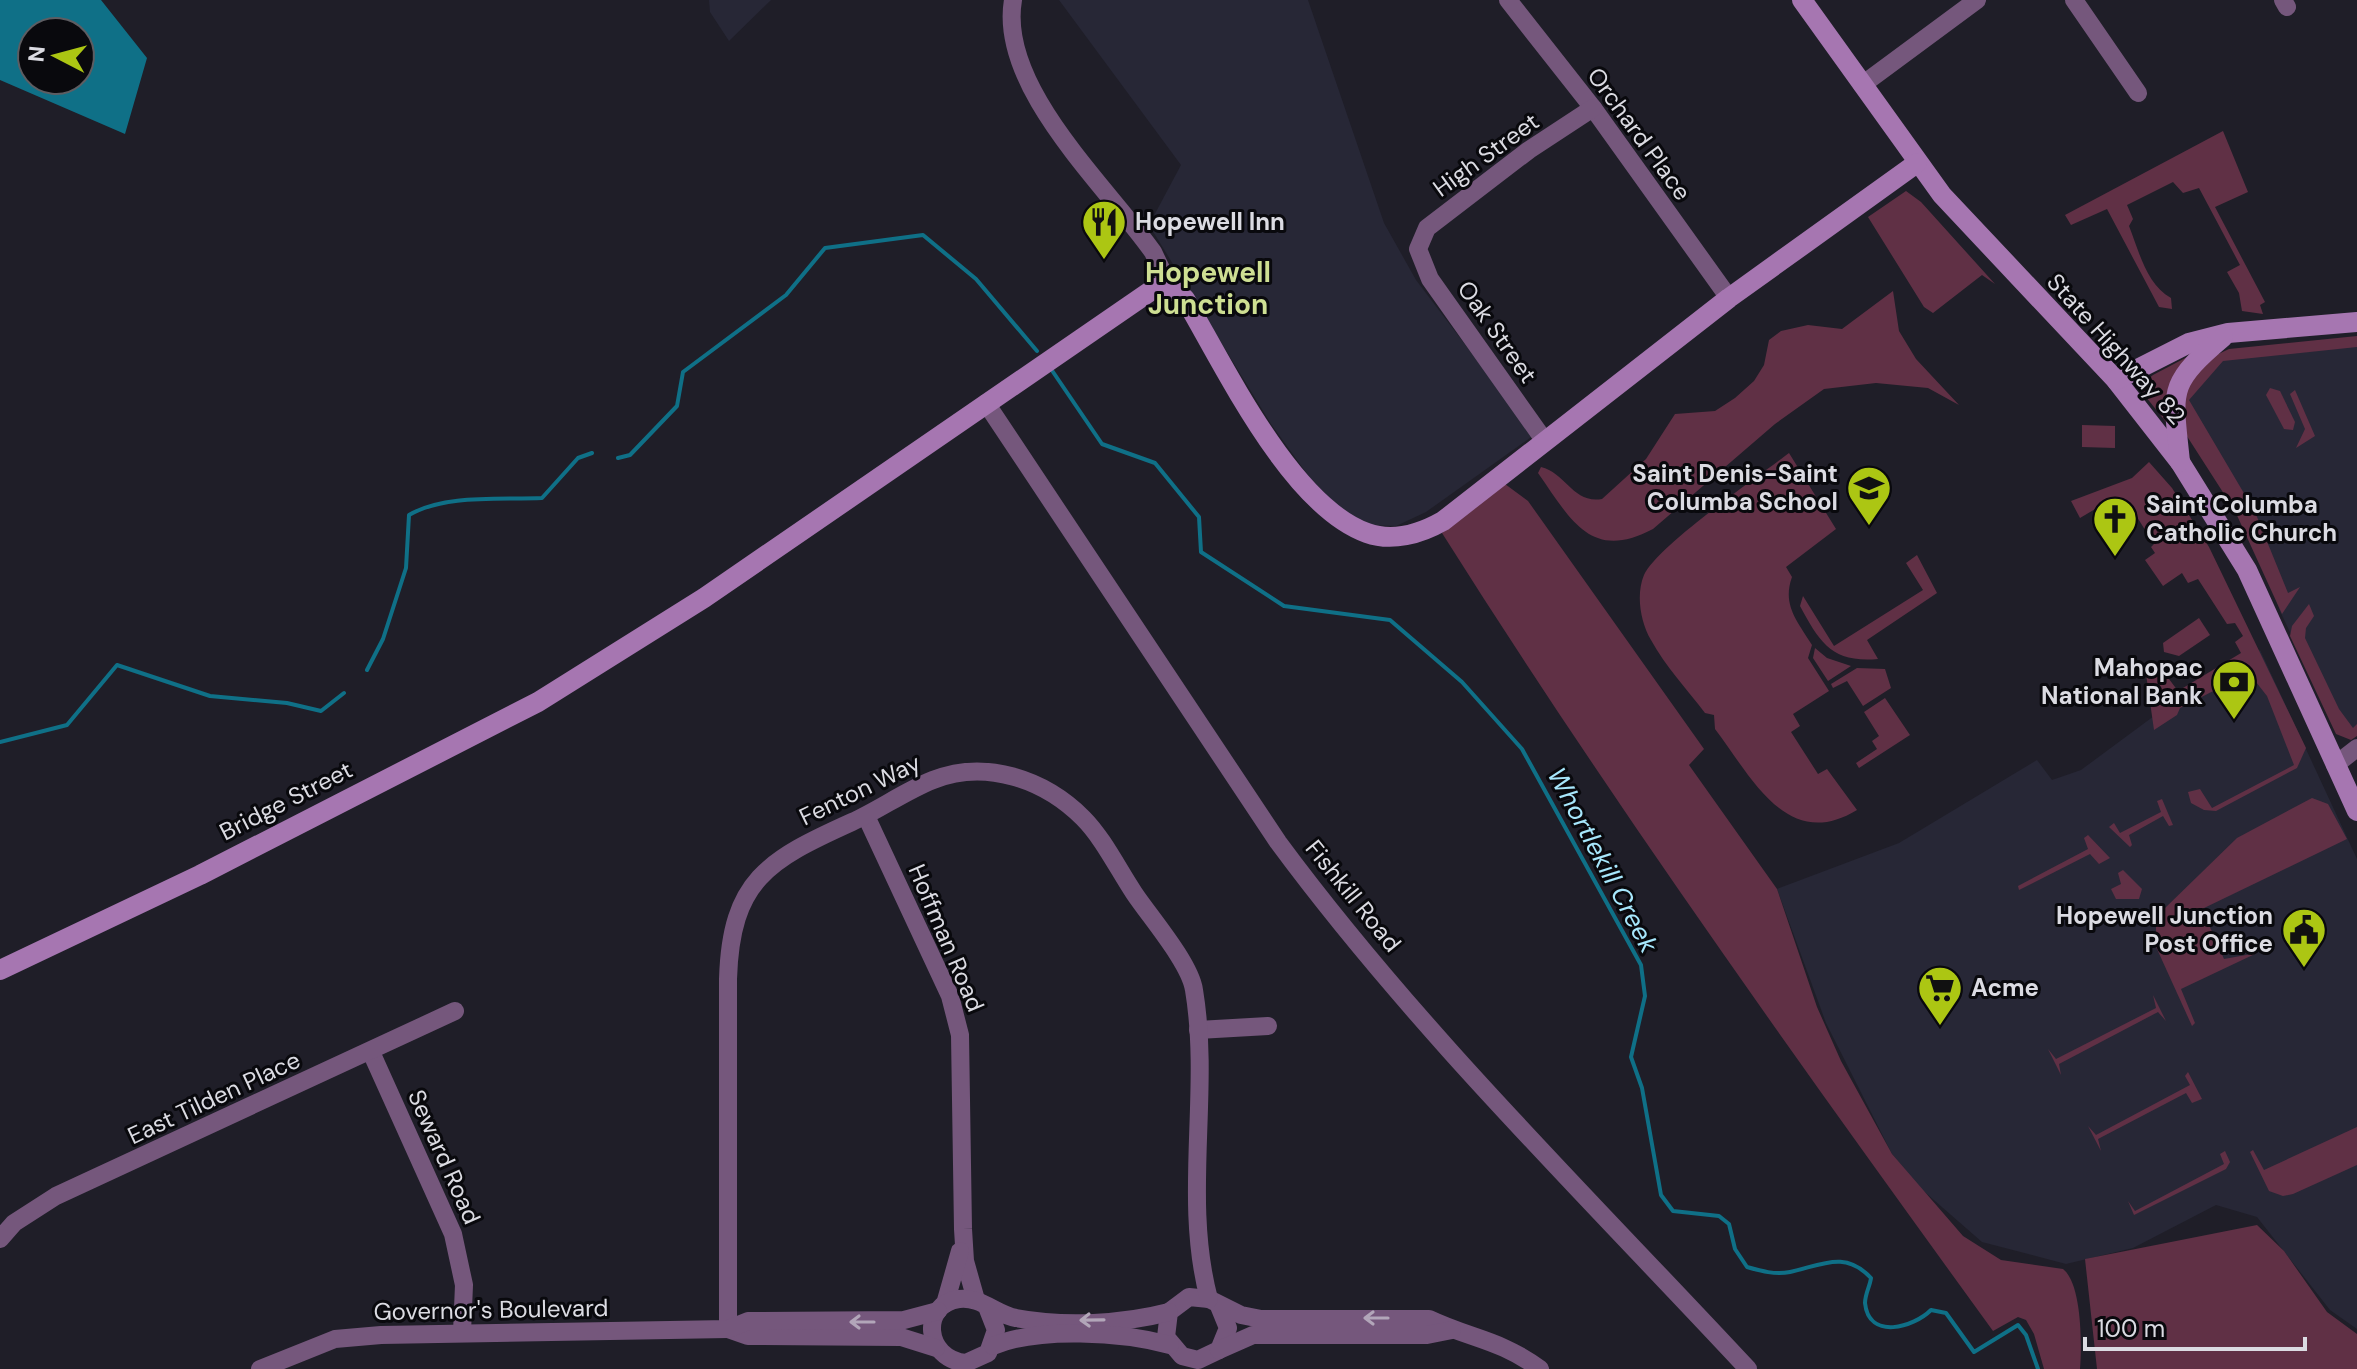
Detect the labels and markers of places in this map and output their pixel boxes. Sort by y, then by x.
restaurant icon: Hopewell Inn [1080,198,1128,261]
place label: Hopewell Inn [1135,206,1285,237]
place label: Saint Denis-Saint Columba School [1632,458,1838,517]
school or university icon: Saint Denis-Saint Columba School [1845,464,1893,527]
place label: Saint Columba Catholic Church [2146,489,2337,548]
church icon: Saint Columba Catholic Church [2091,495,2139,558]
place label: Mahopac National Bank [2041,652,2203,711]
bank icon: Mahopac National Bank [2210,658,2258,721]
place label: Hopewell Junction Post Office [2056,900,2273,959]
public building icon: Hopewell Junction Post Office [2280,906,2328,969]
supermarket icon: Acme [1916,964,1964,1027]
place label: Acme [1971,972,2039,1003]

